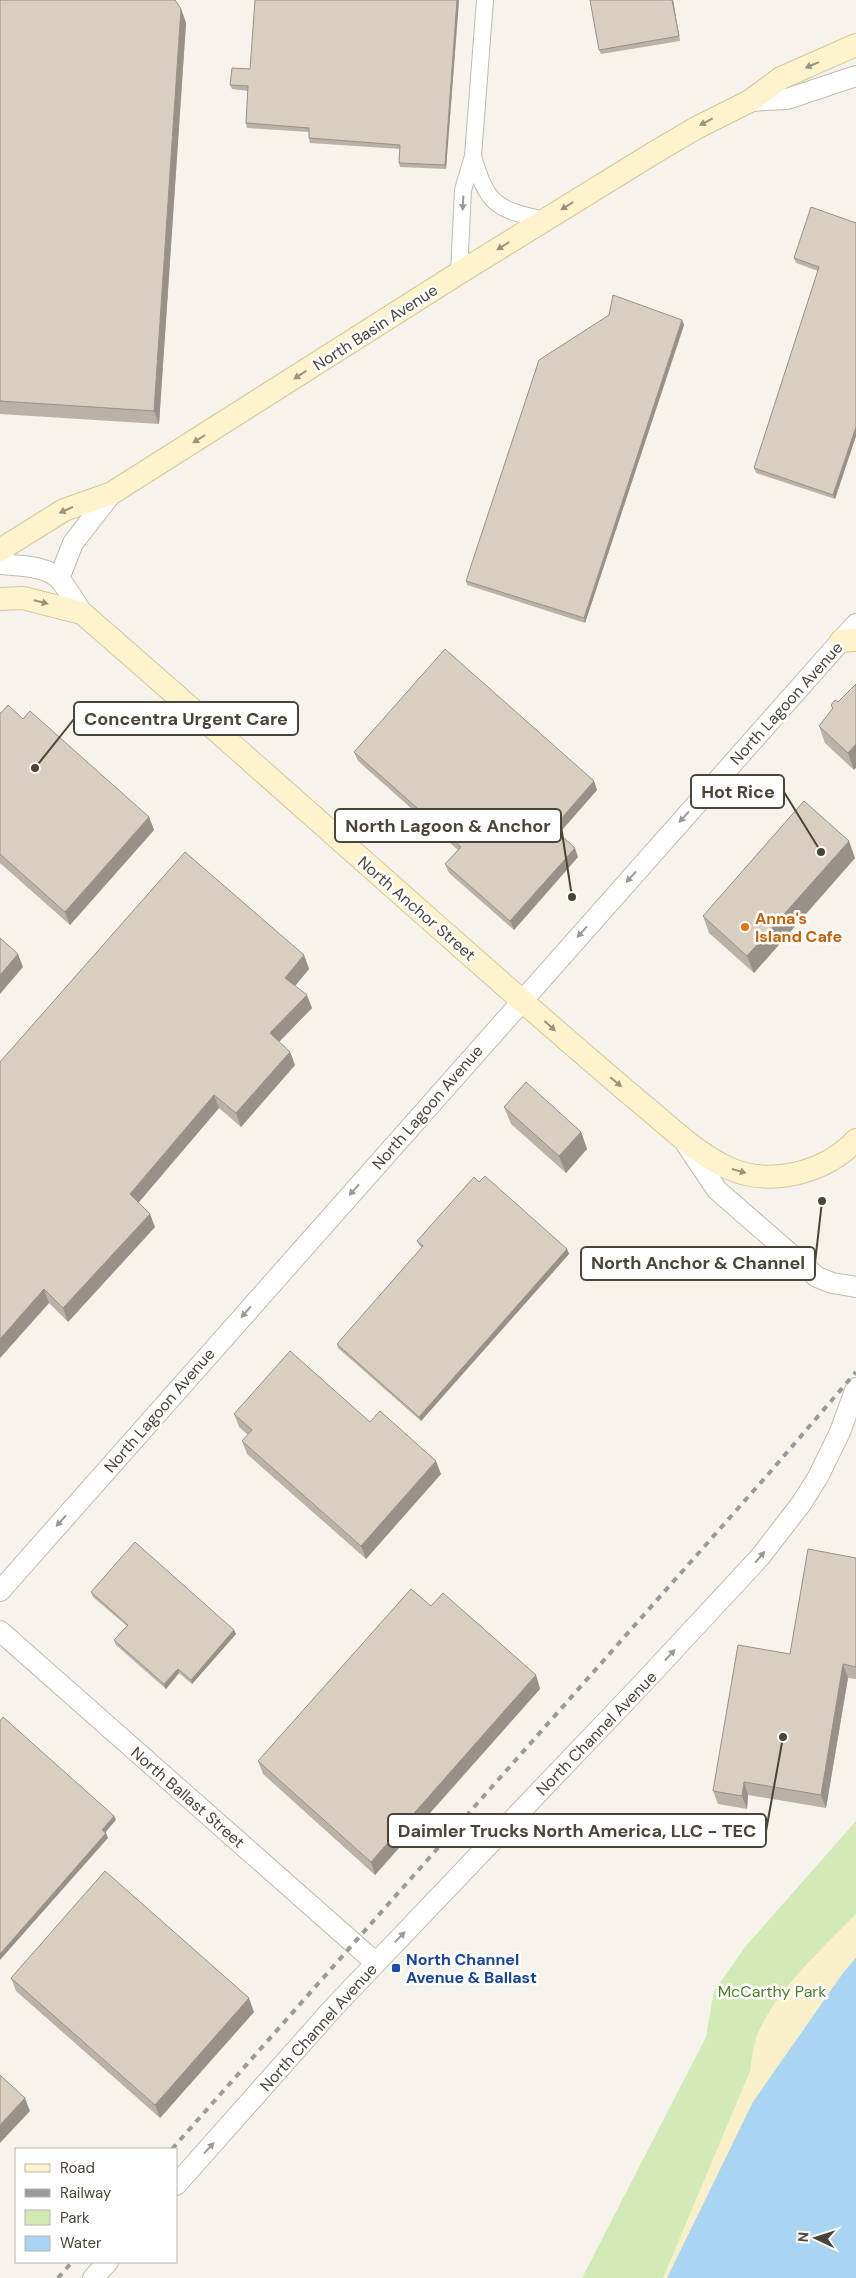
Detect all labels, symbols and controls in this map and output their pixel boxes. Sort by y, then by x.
one-way arrow [805,62,819,70]
one-way arrow [699,118,714,126]
one-way arrow [458,195,466,211]
one-way arrow [560,201,574,210]
one-way arrow [496,241,509,251]
street label: North Basin Avenue [309,279,441,376]
one-way arrow [293,371,306,380]
one-way arrow [193,434,206,444]
one-way arrow [59,506,73,514]
one-way arrow [34,598,49,606]
street label: North Lagoon Avenue [725,637,847,769]
callout: Concentra Urgent Care [74,702,298,735]
text: Concentra Urgent Care [84,707,288,731]
callout: Hot Rice [691,775,784,808]
text: Hot Rice [701,780,775,804]
callout: North Lagoon & Anchor [335,809,561,842]
one-way arrow [678,811,690,823]
text: North Lagoon & Anchor [345,814,551,838]
street label: North Anchor Street [353,851,480,965]
one-way arrow [626,870,637,883]
place label: Anna's Island Cafe [755,908,842,947]
marker: Anna's Island Cafe [739,921,751,933]
one-way arrow [576,925,588,937]
one-way arrow [544,1020,556,1032]
street label: North Lagoon Avenue [367,1041,487,1174]
one-way arrow [609,1077,622,1088]
one-way arrow [731,1168,746,1176]
one-way arrow [348,1184,360,1196]
callout: North Anchor & Channel [581,1247,815,1280]
text: North Anchor & Channel [591,1251,805,1275]
one-way arrow [241,1305,252,1318]
street label: North Lagoon Avenue [99,1344,219,1477]
one-way arrow [55,1515,67,1527]
one-way arrow [754,1551,765,1563]
one-way arrow [664,1650,676,1662]
street label: North Channel Avenue [531,1667,661,1800]
street label: North Ballast Street [126,1742,249,1853]
callout: Daimler Trucks North America, LLC - TEC [388,1814,766,1847]
text: Daimler Trucks North America, LLC - TEC [398,1819,756,1843]
one-way arrow [394,1932,406,1944]
place label: North Channel Avenue & Ballast [406,1949,537,1988]
street label: North Channel Avenue [255,1959,381,2096]
marker: North Channel Avenue & Ballast [390,1962,402,1974]
park label: McCarthy Park [718,1981,826,2002]
one-way arrow [203,2142,214,2155]
legend [15,2148,178,2263]
text: Road [60,2158,95,2178]
text: Railway [60,2183,112,2203]
text: Park [60,2208,90,2228]
north arrow [791,2213,841,2263]
text: N [794,2231,812,2243]
text: Water [60,2233,102,2253]

